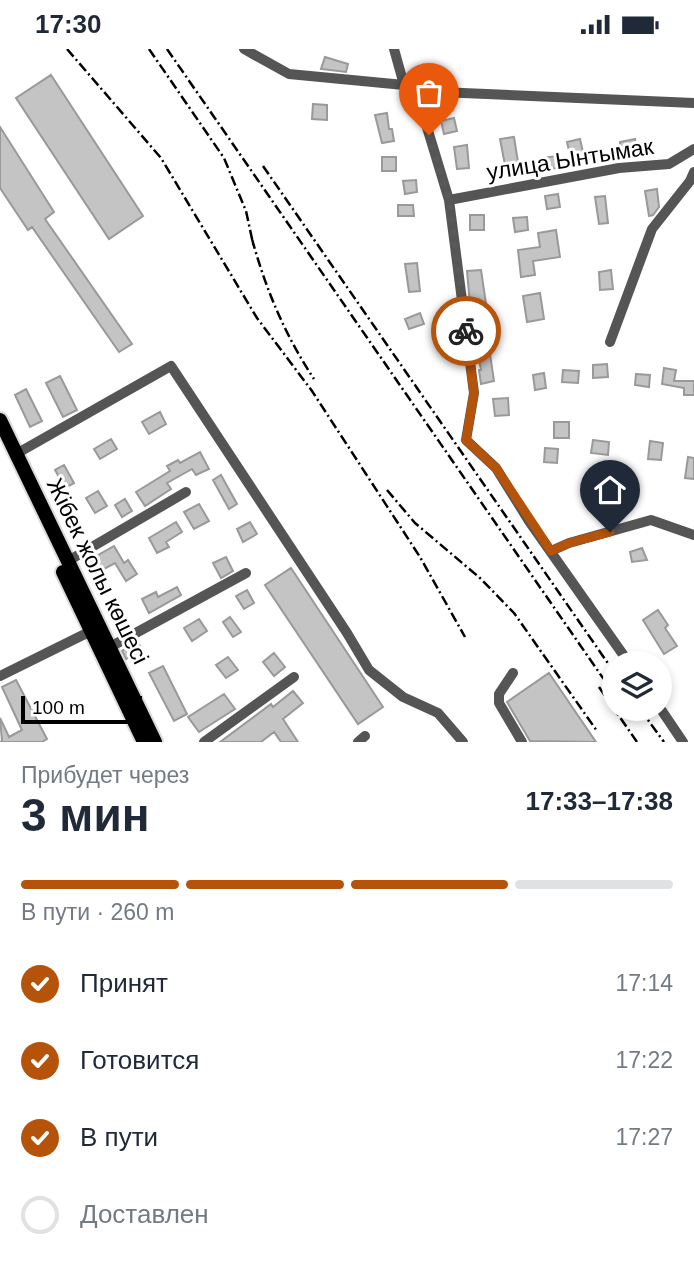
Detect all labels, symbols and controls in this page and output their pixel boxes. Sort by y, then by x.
text: 17:30 [35,9,102,39]
pin [399,63,459,135]
icon: bag [410,74,448,112]
street label: улица Ынтымак [485,133,656,185]
courier [431,296,501,366]
icon: bike [447,312,485,350]
pin [580,460,640,532]
icon: home [591,471,629,509]
street label: Жібек жолы көшесі [42,474,154,668]
map controls [602,651,672,721]
button: layers [602,651,672,721]
scale bar [21,693,142,725]
text: 100 m [32,697,85,718]
text: Прибудет через [21,762,189,788]
text: 17:33–17:38 [526,786,673,816]
text: 3 мин [21,789,149,841]
text: В пути · 260 m [21,899,174,925]
icon: check [21,965,59,1003]
text: Принят [80,968,168,998]
text: 17:14 [615,970,673,996]
icon: check [21,1042,59,1080]
text: Готовится [80,1045,199,1075]
text: 17:22 [615,1047,673,1073]
icon: check [21,1119,59,1157]
text: В пути [80,1122,158,1152]
text: 17:27 [615,1124,673,1150]
text: Доставлен [80,1199,209,1229]

